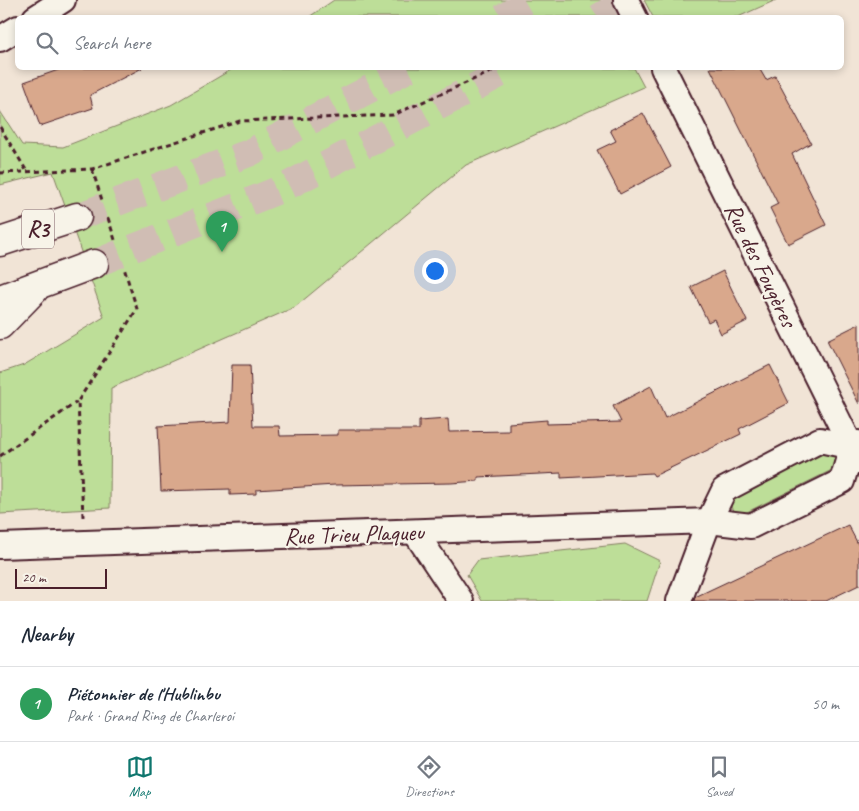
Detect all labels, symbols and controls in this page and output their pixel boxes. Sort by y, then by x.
search box [15,15,844,70]
icon: search [33,29,61,57]
text: Search here [73,31,150,55]
street label: Rue des Fougères [718,198,805,334]
road number: R3 [22,210,54,248]
pin: 1 [206,211,238,252]
your location [422,258,448,284]
street label: Rue Trieu Plaqueu [284,516,427,551]
scale bar [15,566,108,589]
text: 20 m [22,569,46,586]
text: Nearby [20,621,73,647]
text: Piétonnier de l'Hublinbu [67,682,220,706]
text: 1 [32,694,40,714]
text: 50 m [812,694,839,714]
text: Park · Grand Ring de Charleroi [67,706,234,726]
tab: Map [126,753,154,800]
tab: Directions [405,753,454,800]
tab: Saved [705,753,733,800]

